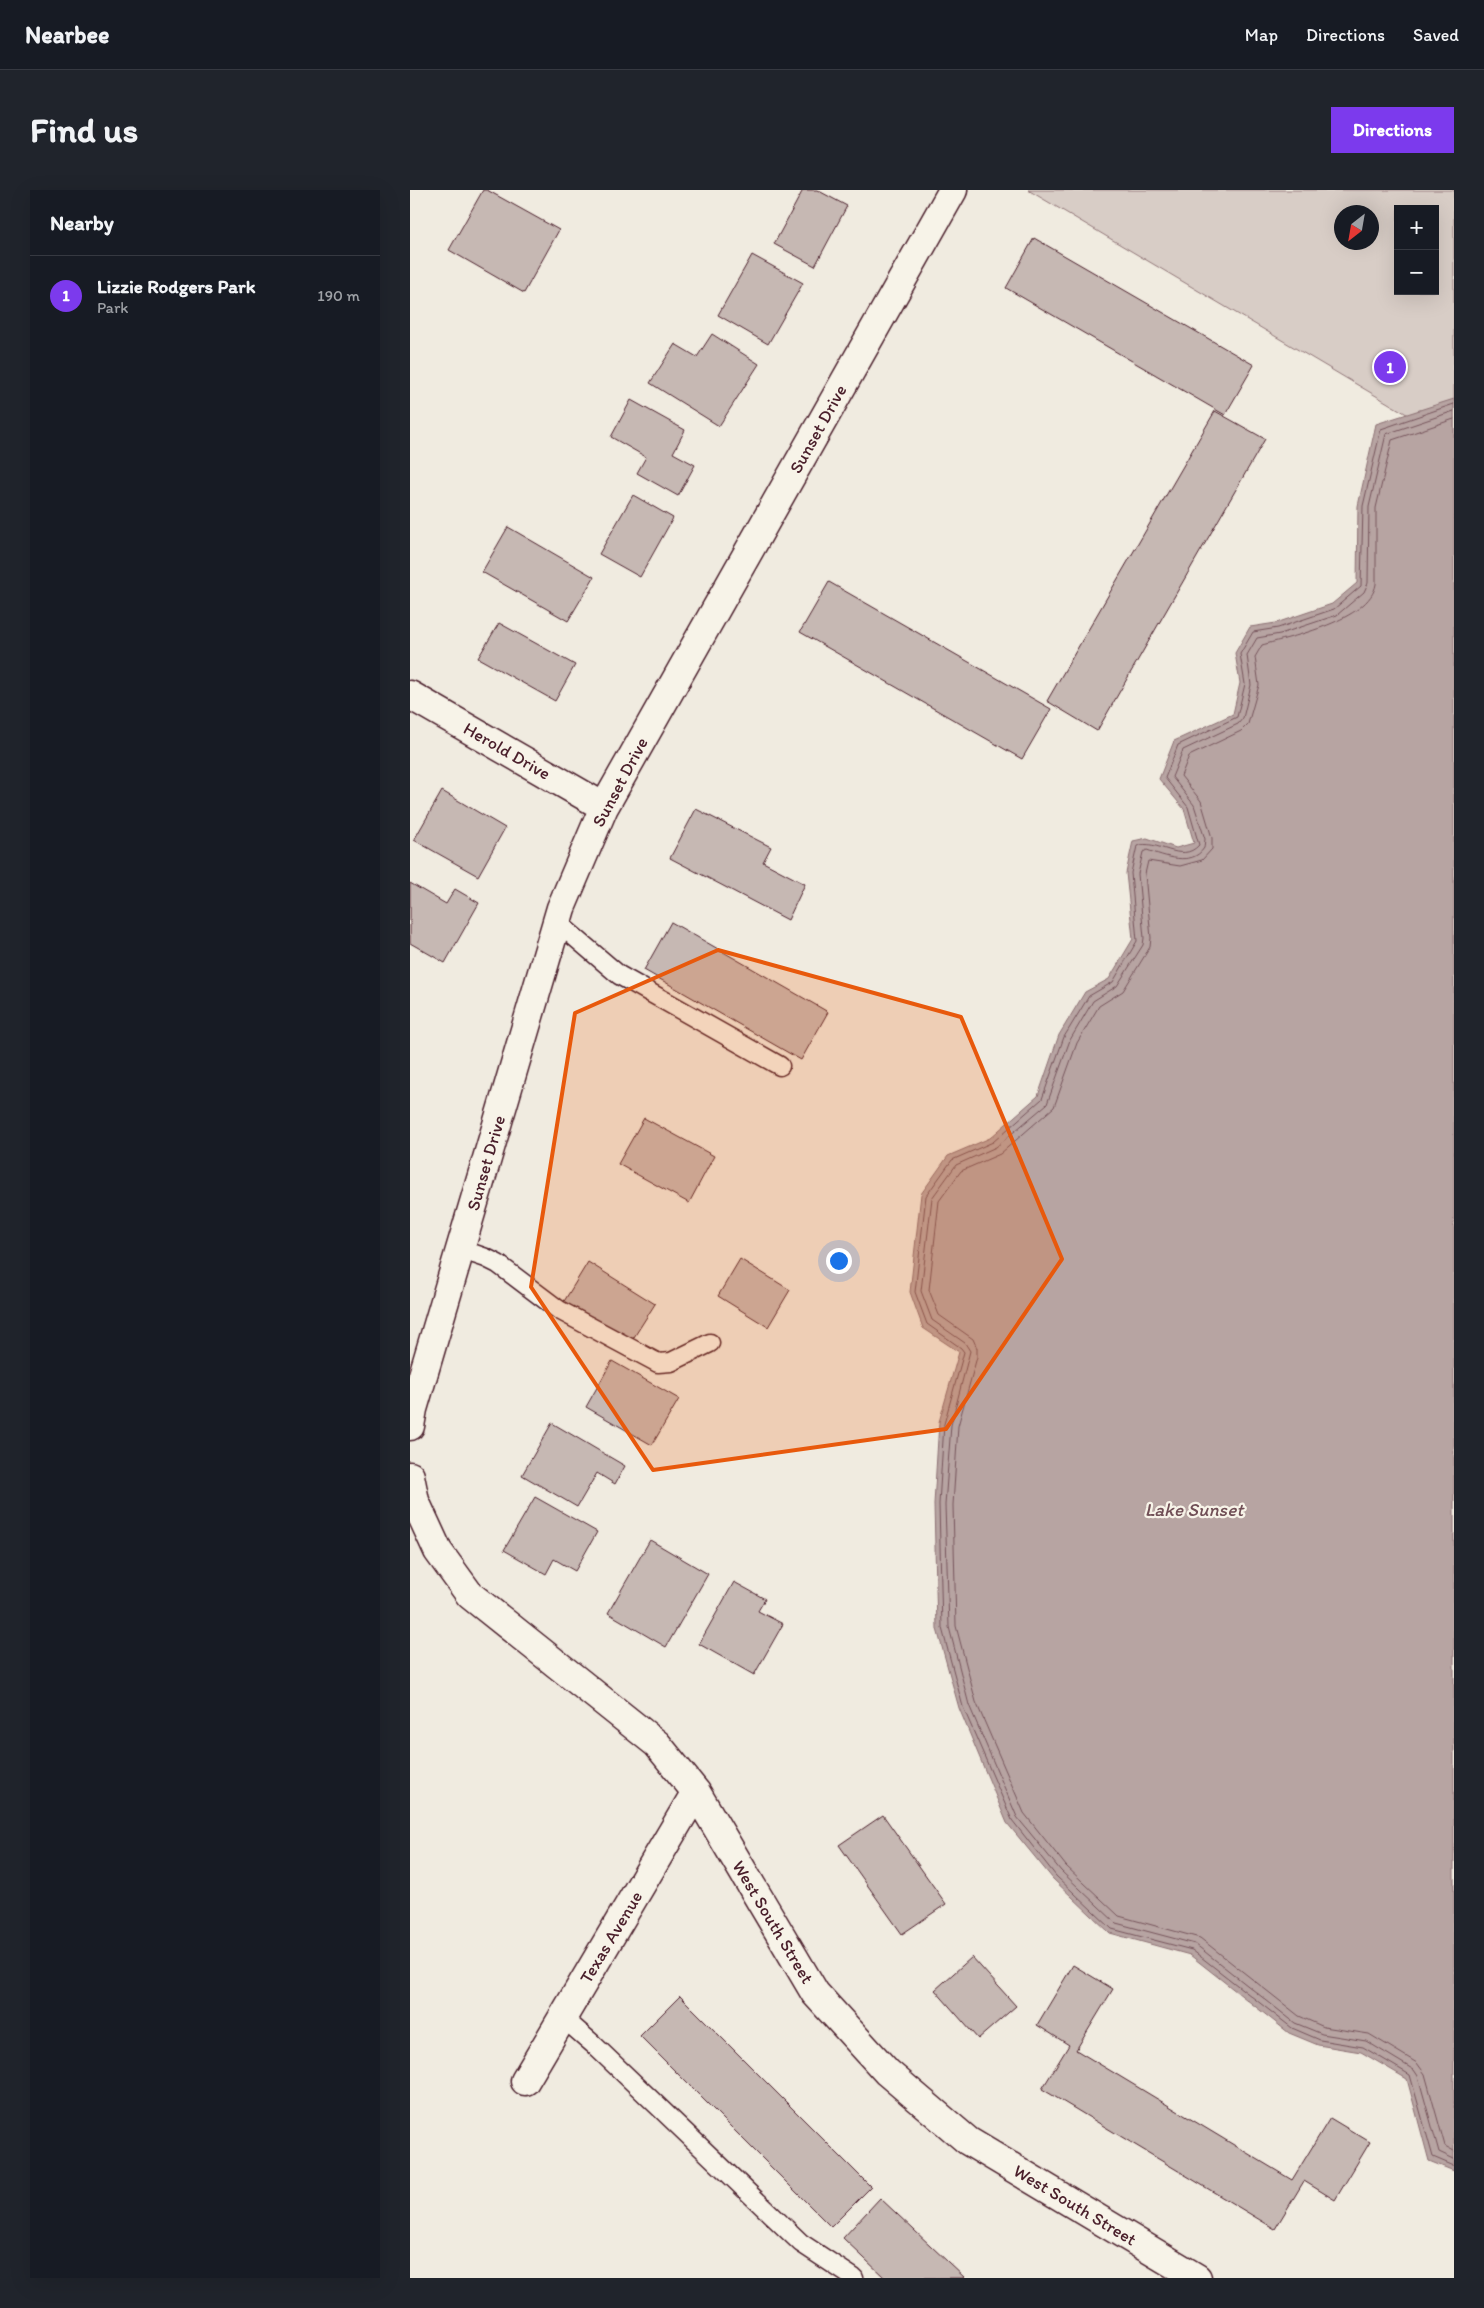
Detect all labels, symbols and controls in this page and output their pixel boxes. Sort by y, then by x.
text: Nearbee [25,20,109,49]
text: Map [1245,24,1278,46]
text: Directions [1306,24,1385,46]
text: Saved [1413,24,1459,46]
button: Directions [1331,107,1454,153]
text: Find us [30,109,138,151]
north arrow [1334,205,1379,250]
map controls [1394,205,1439,295]
button: + [1394,205,1439,250]
text: Nearby [50,210,114,235]
button: − [1394,250,1439,295]
text: Lizzie Rodgers Park [97,275,255,298]
text: 1 [62,286,70,305]
text: 190 m [317,286,360,305]
text: Park [97,298,128,317]
pin: 1 [1374,348,1406,386]
street label: Sunset Drive [785,381,851,477]
street label: Herold Drive [460,717,554,785]
street label: Sunset Drive [587,733,653,831]
street label: Sunset Drive [462,1113,510,1213]
your location [826,1248,852,1274]
water label: Lake Sunset [1145,1498,1245,1521]
street label: West South Street [728,1856,819,1988]
street label: Texas Avenue [575,1887,647,1987]
street label: West South Street [1009,2160,1141,2251]

